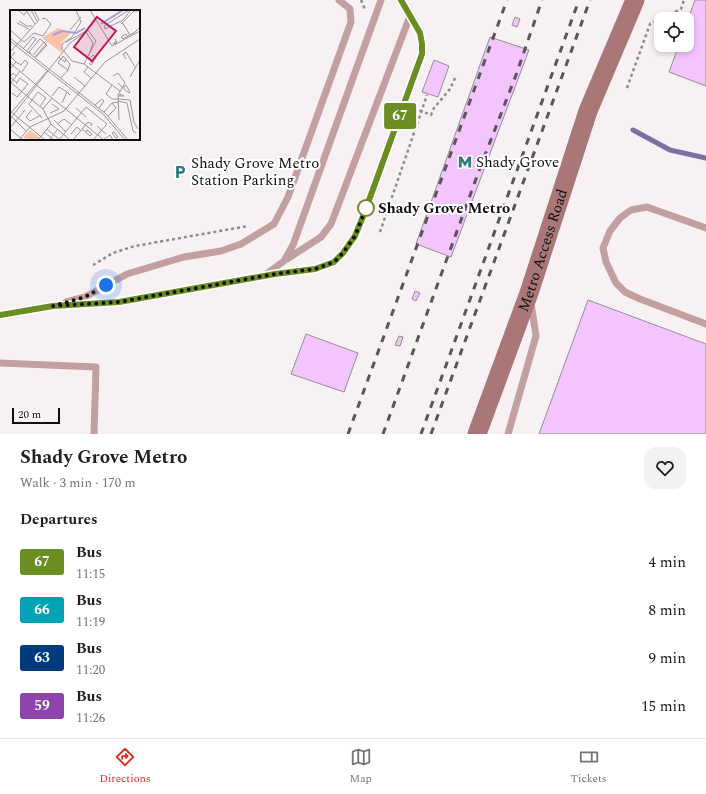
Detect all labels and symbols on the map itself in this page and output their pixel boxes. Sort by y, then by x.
inset map [10,10,140,140]
line badge: 67 [382,103,418,129]
place label: Shady Grove [476,151,559,174]
place label: Shady Grove Metro Station Parking [191,152,319,192]
metro station icon: Shady Grove [457,154,473,170]
parking icon: Shady Grove Metro Station Parking [172,164,188,180]
street label: Metro Access Road [512,186,574,315]
place label: Shady Grove Metro [378,197,510,220]
marker: Shady Grove Metro [357,199,375,217]
your location [96,275,116,295]
scale bar [12,406,60,425]

